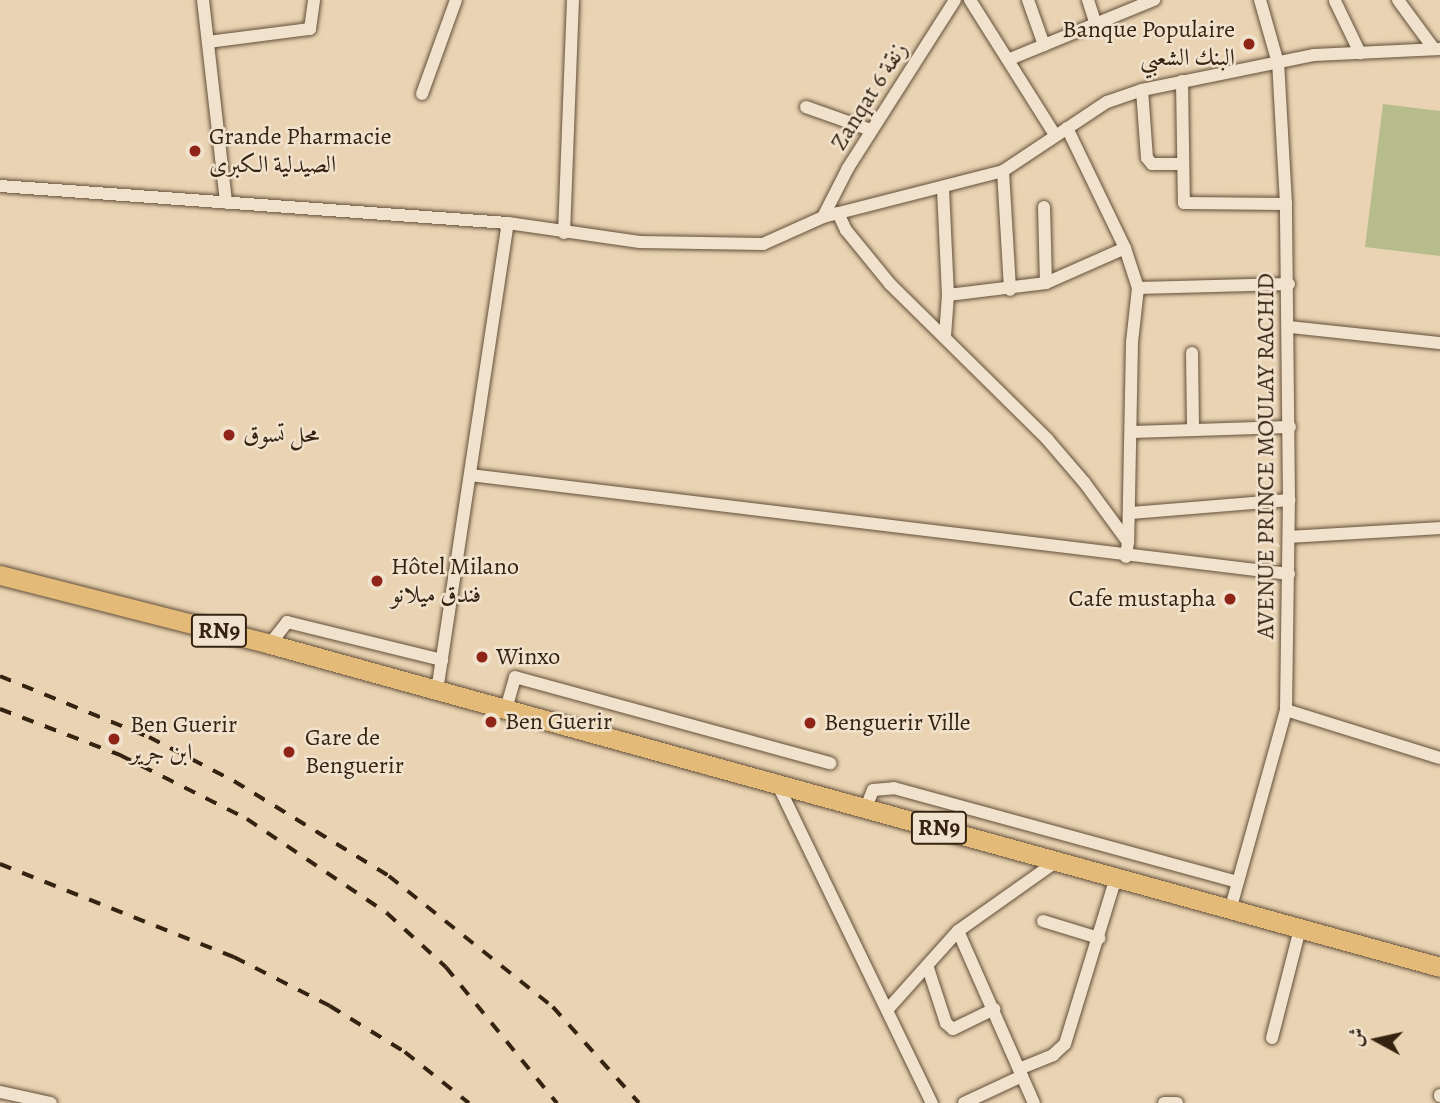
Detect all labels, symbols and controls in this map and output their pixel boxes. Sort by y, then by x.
place label: Banque Populaire البنك الشعبي [1062,16,1235,72]
street label: Zanqat 6 زنقة [824,36,914,156]
marker: Banque Populaire البنك الشعبي [1241,36,1257,52]
place label: Grande Pharmacie الصيدلية الكبرى [209,123,391,179]
marker: Grande Pharmacie الصيدلية الكبرى [187,143,203,159]
street label: AVENUE PRINCE MOULAY RACHID [1252,273,1280,639]
place label: محل تسوق [243,421,320,449]
marker: محل تسوق [221,427,237,443]
place label: Hôtel Milano فندق ميلانو [391,553,519,609]
marker: Hôtel Milano فندق ميلانو [369,573,385,589]
place label: Cafe mustapha [1068,585,1216,613]
marker: Cafe mustapha [1222,591,1238,607]
road number: RN9 [189,611,249,650]
place label: Winxo [496,643,560,671]
marker: Winxo [474,649,490,665]
place label: Ben Guerir [505,708,612,736]
place label: Benguerir Ville [824,709,971,737]
place label: Ben Guerir ابن جرير [130,711,237,767]
marker: Ben Guerir [483,714,499,730]
marker: Benguerir Ville [802,715,818,731]
place label: Gare de Benguerir [305,724,404,780]
marker: Ben Guerir ابن جرير [104,729,124,749]
marker: Gare de Benguerir [279,742,299,762]
road number: RN9 [909,808,969,848]
north arrow [1342,1005,1412,1075]
text: ش [1342,1026,1370,1048]

